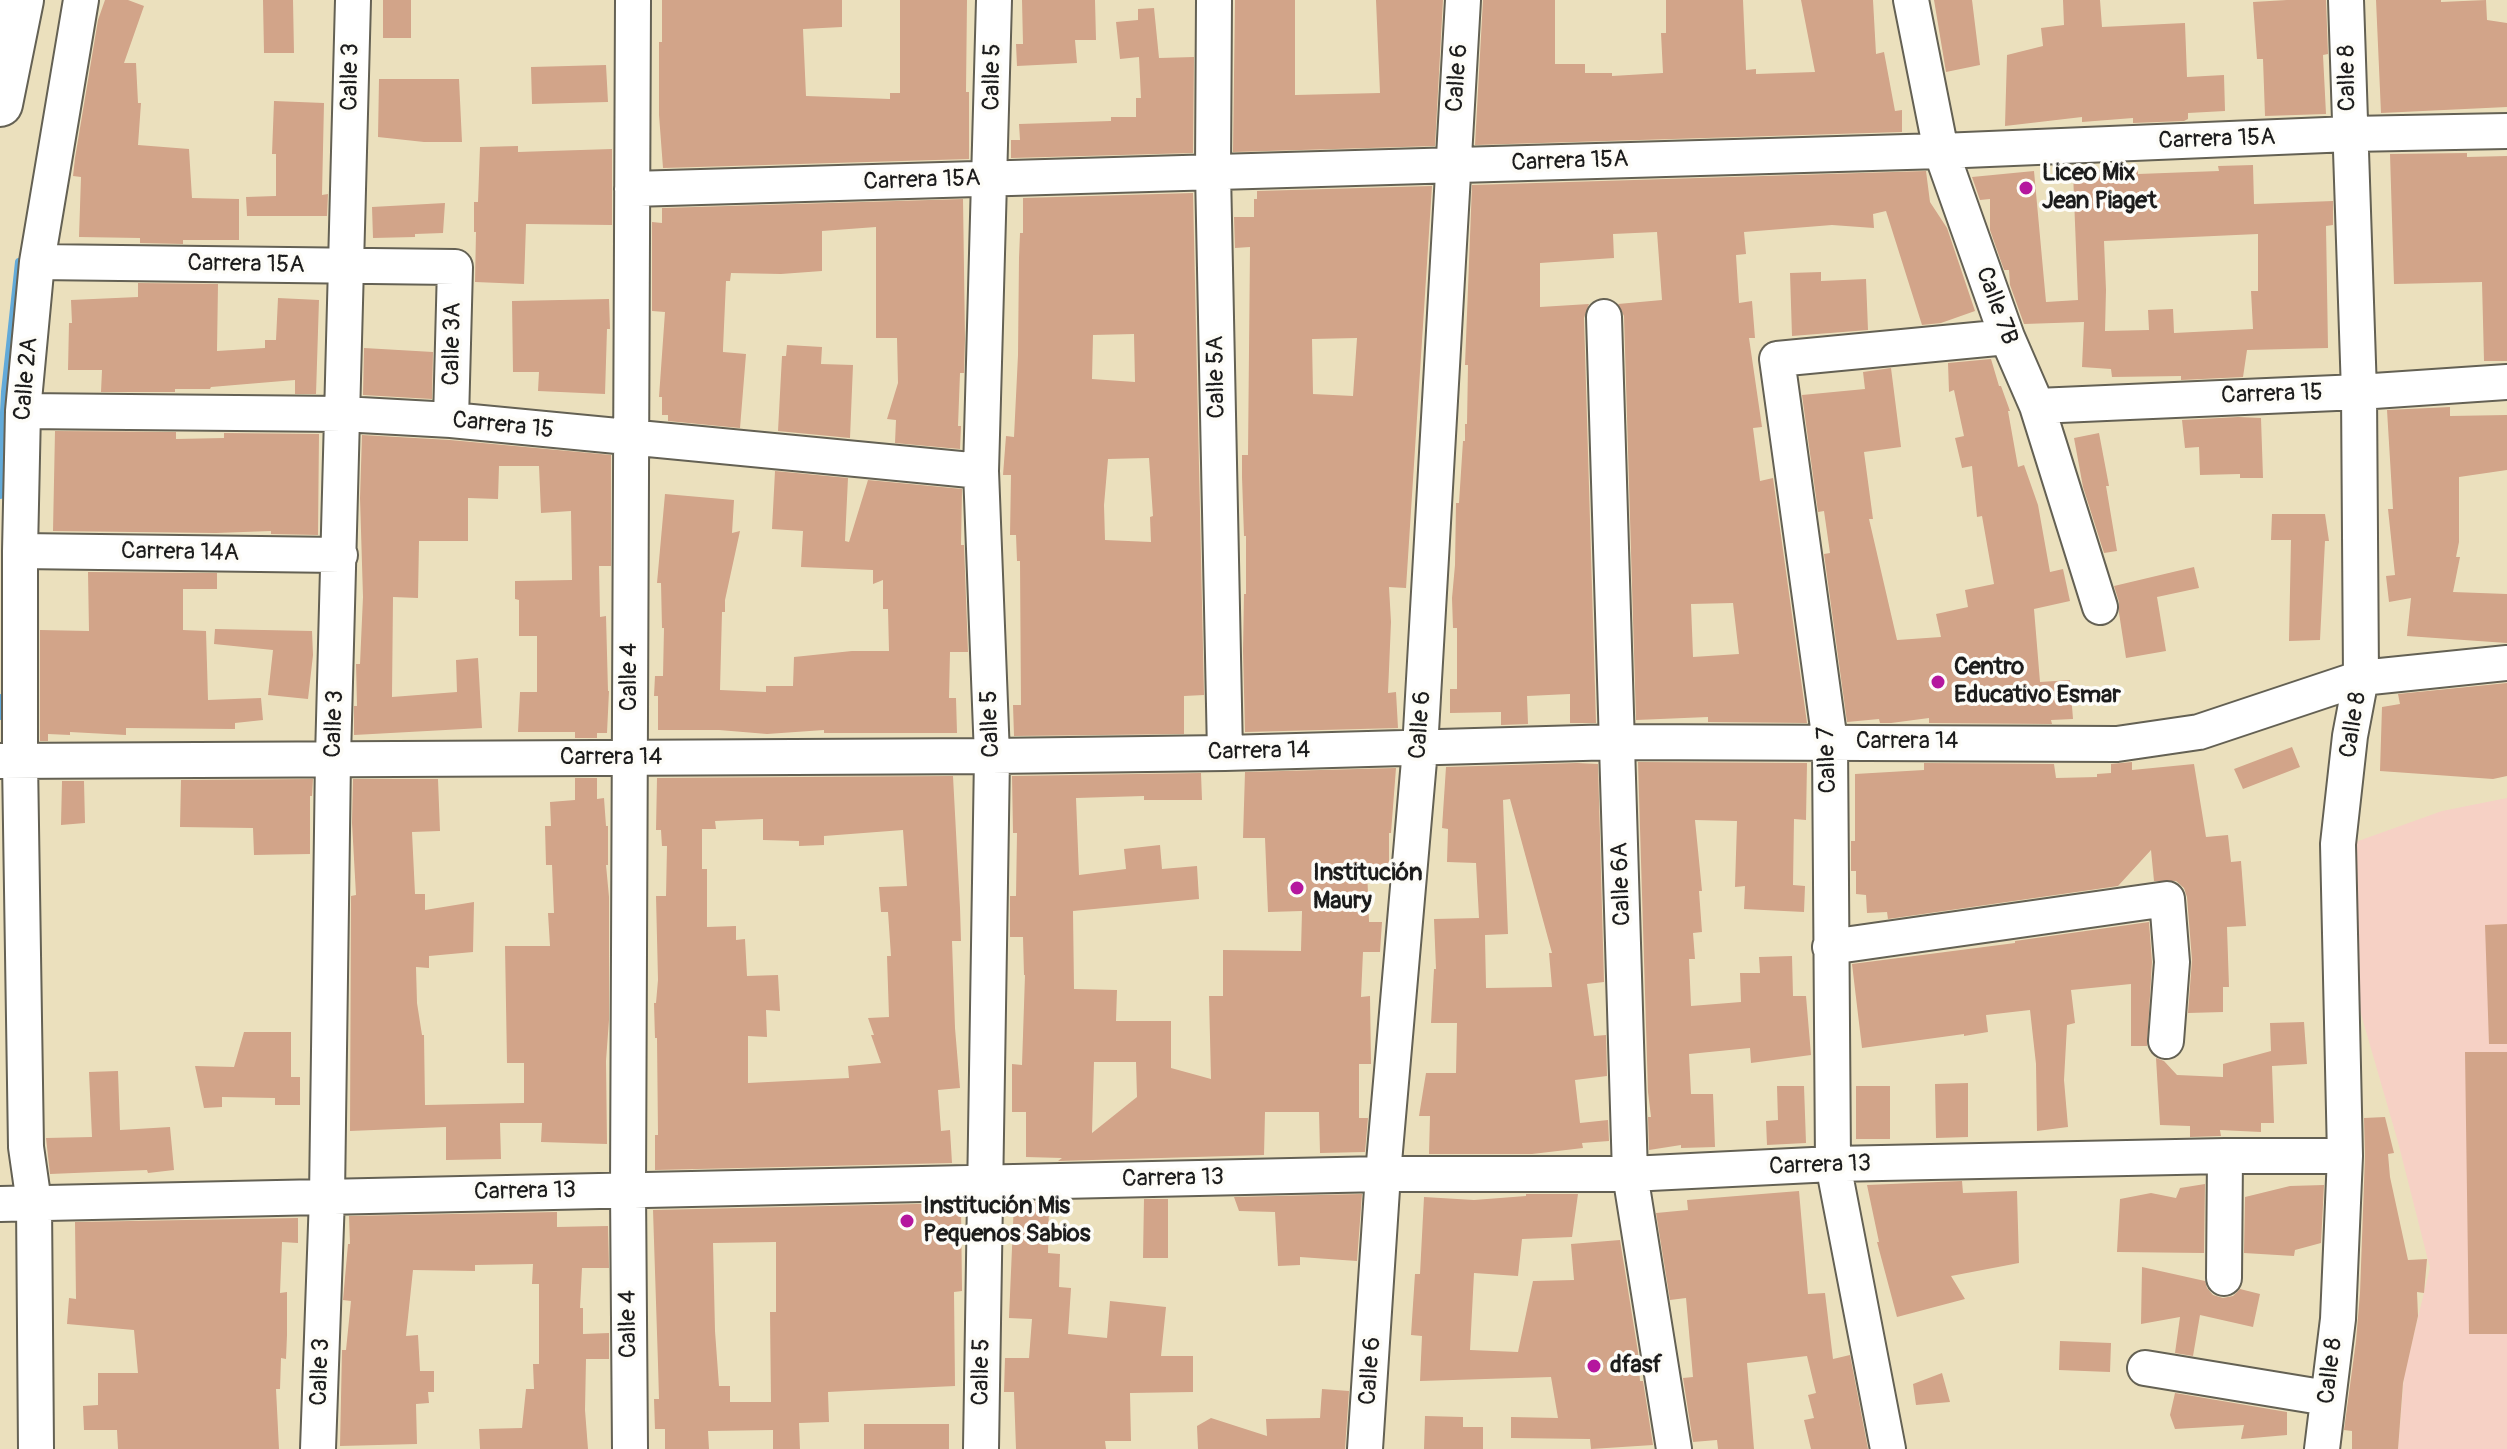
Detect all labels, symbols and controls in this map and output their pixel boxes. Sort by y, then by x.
street label: Calle 3 [336,43,366,111]
street label: Calle 5 [978,43,1008,111]
street label: Calle 6 [1441,43,1475,113]
street label: Calle 8 [2333,44,2363,112]
street label: Carrera 15A [2158,124,2276,156]
street label: Carrera 15A [1511,146,1629,178]
place label: Liceo Mix Jean Piaget [2042,160,2157,216]
street label: Carrera 15A [863,165,981,197]
marker: Liceo Mix Jean Piaget [2017,179,2035,197]
street label: Carrera 15A [187,250,305,280]
street label: Calle 7B [1969,263,2023,349]
street label: Calle 3A [438,302,468,386]
street label: Calle 5A [1202,335,1232,419]
street label: Calle 2A [9,336,45,422]
street label: Carrera 15 [2221,379,2323,411]
street label: Carrera 15 [451,406,555,446]
street label: Carrera 14A [121,538,239,568]
street label: Calle 4 [616,643,644,711]
place label: Centro Educativo Esmar [1954,654,2121,710]
marker: Centro Educativo Esmar [1929,673,1947,691]
street label: Calle 3 [319,690,351,758]
street label: Calle 5 [975,690,1007,758]
street label: Calle 6 [1404,690,1438,760]
street label: Calle 8 [2335,690,2373,760]
street label: Calle 7 [1812,726,1844,794]
street label: Carrera 14 [1856,728,1958,756]
street label: Carrera 14 [1207,737,1311,767]
street label: Carrera 14 [560,744,662,772]
street label: Calle 6A [1606,842,1638,926]
place label: Institución Maury [1313,860,1422,916]
marker: Institución Maury [1288,879,1306,897]
street label: Carrera 13 [1768,1150,1872,1182]
street label: Carrera 13 [1122,1164,1224,1194]
street label: Carrera 13 [474,1177,576,1207]
place label: Institución Mis Pequenos Sabios [923,1193,1090,1249]
marker: Institución Mis Pequenos Sabios [898,1212,916,1230]
street label: Calle 4 [614,1290,644,1358]
street label: Calle 6 [1354,1336,1388,1406]
street label: Calle 8 [2313,1336,2349,1406]
street label: Calle 3 [305,1338,337,1406]
street label: Calle 5 [967,1338,997,1406]
place label: dfasf [1610,1352,1662,1380]
marker: dfasf [1585,1357,1603,1375]

